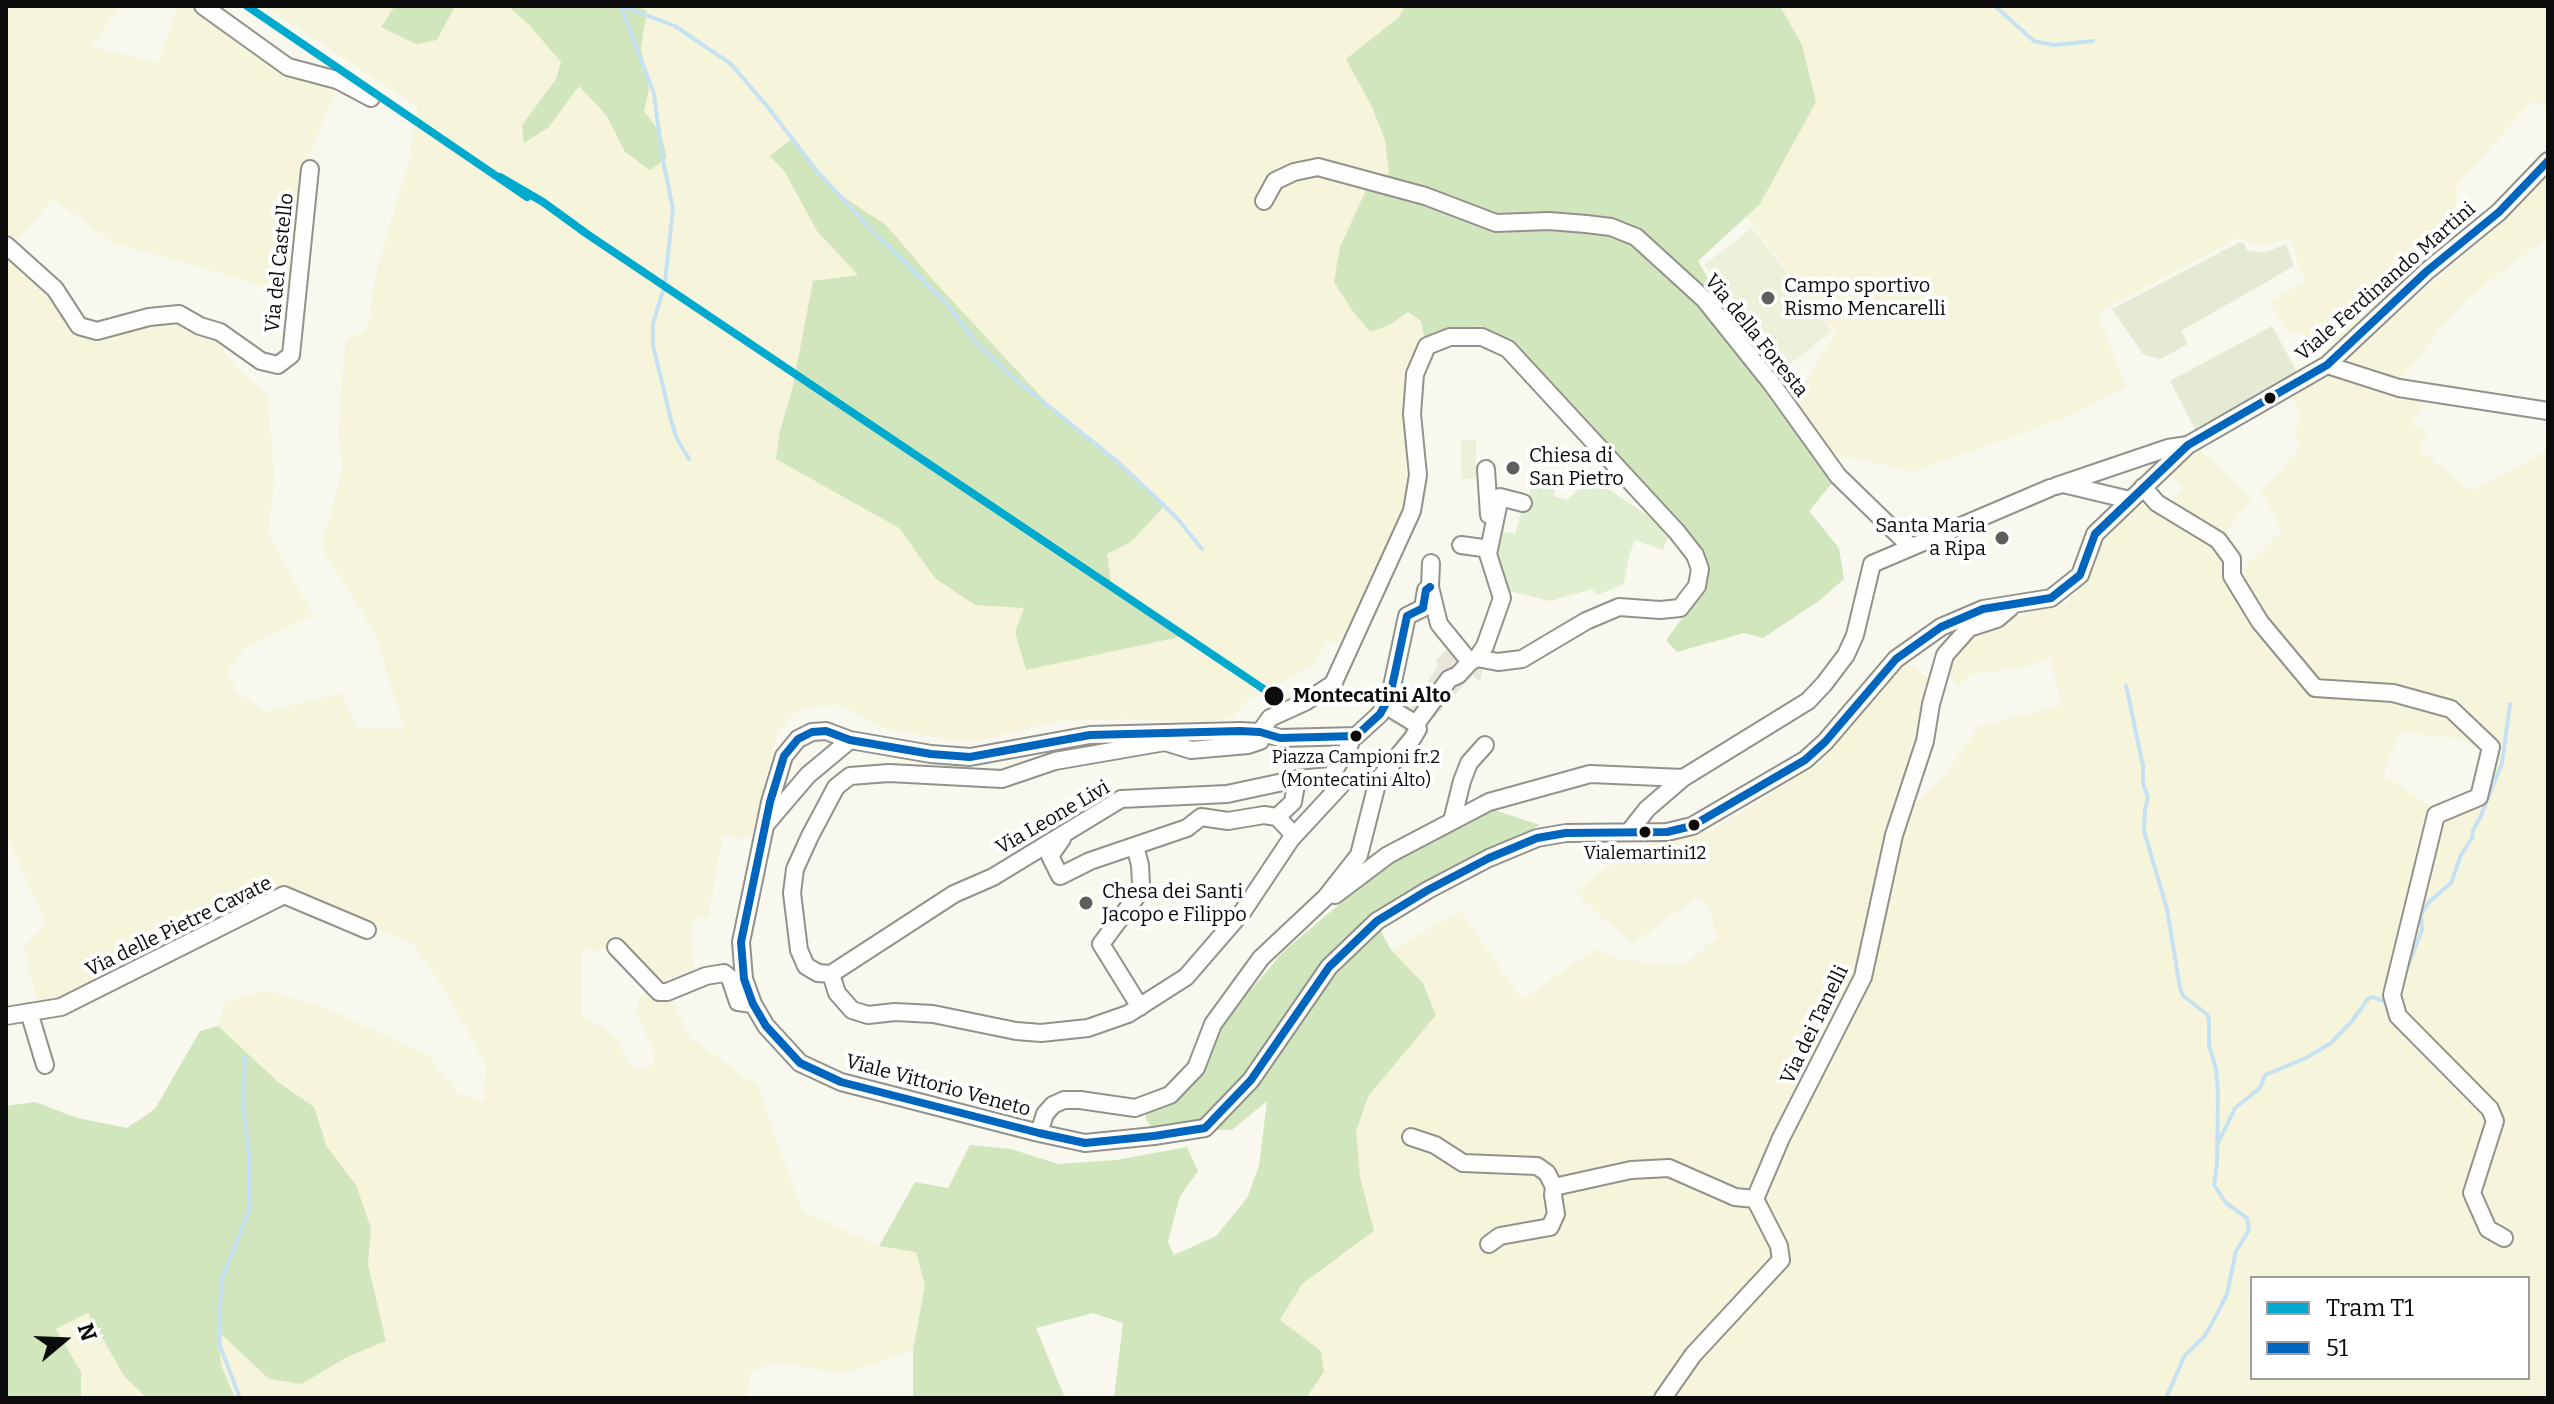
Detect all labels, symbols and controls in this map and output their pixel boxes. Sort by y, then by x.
street label: Via del Castello [261,192,299,334]
street label: Viale Ferdinando Martini [2291,197,2481,367]
street label: Via della Foresta [1699,270,1813,402]
place label: Campo sportivo Rismo Mencarelli [1784,274,1946,321]
marker: Campo sportivo Rismo Mencarelli [1759,289,1777,307]
unlabelled marker [2262,390,2278,406]
place label: Chiesa di San Pietro [1529,444,1624,491]
marker: Chiesa di San Pietro [1504,459,1522,477]
place label: Santa Maria a Ripa [1875,514,1986,561]
marker: Santa Maria a Ripa [1993,529,2011,547]
marker: Montecatini Alto [1262,684,1286,708]
place label: Montecatini Alto [1293,684,1451,708]
marker: Piazza Campioni fr.2 (Montecatini Alto) [1348,728,1364,744]
place label: Piazza Campioni fr.2 (Montecatini Alto) [1272,747,1440,790]
street label: Via Leone Livi [992,776,1114,860]
unlabelled marker [1686,817,1702,833]
marker: Vialemartini12 [1637,824,1653,840]
place label: Vialemartini12 [1584,843,1706,865]
street label: Via delle Pietre Cavate [82,872,276,982]
place label: Chesa dei Santi Jacopo e Filippo [1102,880,1247,927]
marker: Chesa dei Santi Jacopo e Filippo [1077,894,1095,912]
street label: Via dei Tanelli [1776,962,1854,1088]
street label: Viale Vittorio Veneto [843,1050,1033,1122]
legend [2250,1276,2530,1380]
text: Tram T1 [2326,1294,2414,1322]
north arrow [24,1300,104,1380]
text: N [72,1320,103,1344]
text: 51 [2326,1334,2348,1362]

